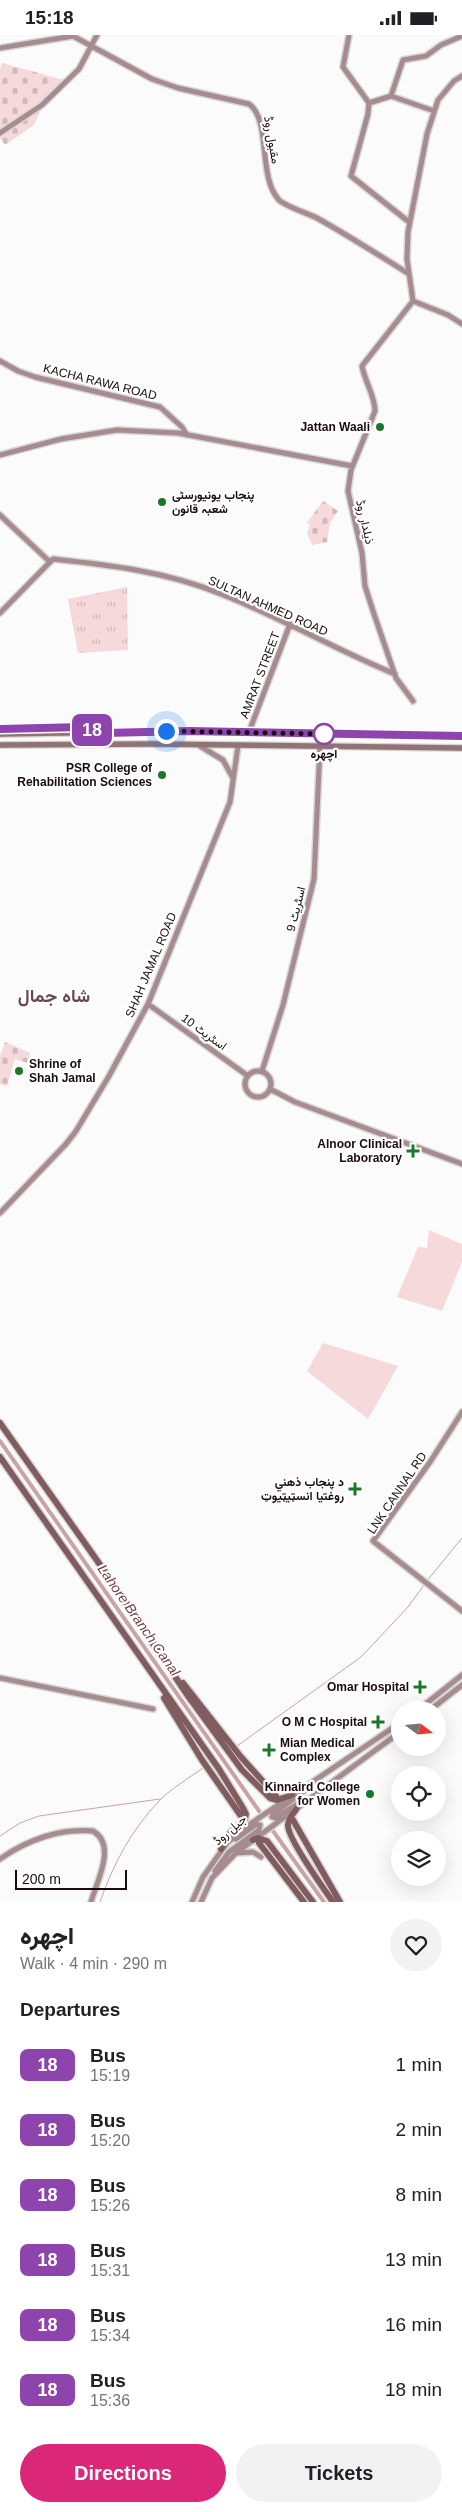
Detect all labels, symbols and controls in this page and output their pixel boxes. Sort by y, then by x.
text: 15:18 [25,7,74,28]
street label: مقبول روڈ [260,115,283,165]
street label: KACHA RAWA ROAD [42,361,159,403]
place label: Jattan Waali [300,420,370,434]
marker: Jattan Waali [374,421,386,433]
place label: پنجاب یونیورسٹی شعبہ قانون [172,488,254,517]
marker: پنجاب یونیورسٹی شعبہ قانون [156,496,168,508]
street label: ذیلدار روڈ [352,499,377,546]
street label: SULTAN AHMED ROAD [206,573,330,639]
street label: AMRAT STREET [237,629,283,720]
line badge: 18 [70,714,114,746]
your location [154,719,179,744]
text: 18 [82,720,102,740]
marker: اچھرہ [313,723,335,745]
place label: اچھرہ [311,747,337,762]
place label: PSR College of Rehabilitation Sciences [17,761,153,789]
marker: PSR College of Rehabilitation Sciences [156,769,168,781]
street label: اسٹریٹ 9 [284,885,309,933]
street label: SHAH JAMAL ROAD [122,910,180,1020]
district label: شاہ جمال [18,986,90,1007]
street label: اسٹریٹ 10 [178,1011,229,1054]
place label: Shrine of Shah Jamal [29,1057,96,1085]
marker: Shrine of Shah Jamal [13,1065,25,1077]
place label: Alnoor Clinical Laboratory [317,1137,402,1165]
marker: Alnoor Clinical Laboratory [406,1144,420,1158]
street label: LNK CANNAL RD [364,1449,430,1537]
place label: د پنجاب ذهني روغتیا انسټیټیوټ [261,1475,344,1504]
marker: د پنجاب ذهني روغتیا انسټیټیوټ [348,1482,362,1496]
water label: Lahore Branch Canal [95,1561,184,1680]
place label: Omar Hospital [327,1680,409,1694]
marker: Omar Hospital [413,1680,427,1694]
north arrow [391,1701,446,1756]
map controls [391,1701,446,1886]
place label: O M C Hospital [282,1715,367,1729]
marker: O M C Hospital [371,1715,385,1729]
place label: Mian Medical Complex [280,1736,355,1764]
marker: Mian Medical Complex [262,1743,276,1757]
button: locate [391,1766,446,1821]
place label: Kinnaird College for Women [265,1780,360,1808]
marker: Kinnaird College for Women [364,1788,376,1800]
street label: جیل روڈ [211,1812,250,1849]
button: layers [391,1831,446,1886]
scale bar [15,1867,128,1890]
text: 200 m [22,1871,61,1887]
button: heart [390,1919,442,1971]
text: اچھرہ [20,1922,74,1949]
text: Walk · 4 min · 290 m [20,1955,167,1972]
text: Departures [20,1999,120,2020]
text: Bus [90,2045,126,2066]
text: 1 min [396,2054,442,2075]
text: 18 [37,2055,58,2075]
text: 15:19 [90,2067,130,2084]
text: Bus [90,2110,126,2131]
text: 2 min [396,2119,442,2140]
text: 18 [37,2120,58,2140]
text: 15:20 [90,2132,130,2149]
text: Bus [90,2175,126,2196]
text: 8 min [396,2184,442,2205]
text: 18 [37,2185,58,2205]
text: 15:26 [90,2197,130,2214]
text: Bus [90,2240,126,2261]
text: 13 min [385,2249,442,2270]
text: 18 [37,2250,58,2270]
text: 15:31 [90,2262,130,2279]
text: Bus [90,2305,126,2326]
text: 16 min [385,2314,442,2335]
text: 18 [37,2315,58,2335]
text: 15:34 [90,2327,130,2344]
text: Bus [90,2370,126,2391]
text: 18 min [385,2379,442,2400]
text: 18 [37,2380,58,2400]
text: 15:36 [90,2392,130,2409]
button: Directions [20,2444,226,2502]
button: Tickets [236,2444,442,2502]

